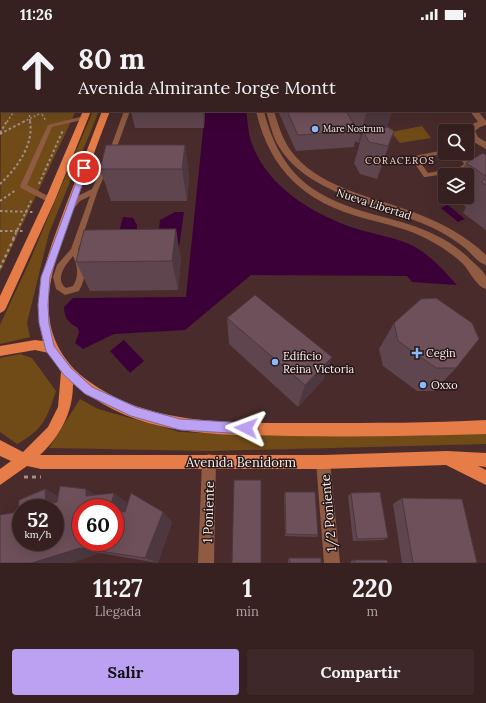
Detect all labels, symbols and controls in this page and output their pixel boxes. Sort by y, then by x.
text: 11:26 [20,5,53,24]
text: 80 m [78,41,145,77]
icon: ahead [12,44,64,96]
text: Avenida Almirante Jorge Montt [78,76,336,99]
place label: Mare Nostrum [323,123,384,134]
marker: Mare Nostrum [310,124,320,134]
map controls [438,124,474,204]
button: search [438,124,474,160]
pin [67,151,101,185]
district label: CORACEROS [365,154,435,167]
icon: arrive [73,157,95,179]
button: layers [438,168,474,204]
street label: Nueva Libertad [335,185,414,223]
place label: Cegin [426,346,456,360]
marker: Cegin [411,347,423,359]
place label: Edificio Reina Victoria [283,349,355,376]
marker: Edificio Reina Victoria [270,357,280,367]
place label: Oxxo [431,378,458,392]
marker: Oxxo [418,380,428,390]
position arrow [225,407,267,449]
street label: Avenida Benidorm [185,454,296,471]
street label: 1/2 Poniente [317,474,340,552]
street label: 1 Poniente [199,481,218,543]
speed limit sign: 60 [72,499,124,551]
text: 52 [27,507,49,532]
text: km/h [24,528,52,541]
text: 11:27 [93,573,143,604]
text: 1 [242,573,252,604]
text: 220 [352,573,393,604]
text: Llegada [95,603,141,620]
text: min [236,603,259,620]
text: m [367,603,378,620]
button: Salir [12,649,239,695]
button: Compartir [247,649,474,695]

